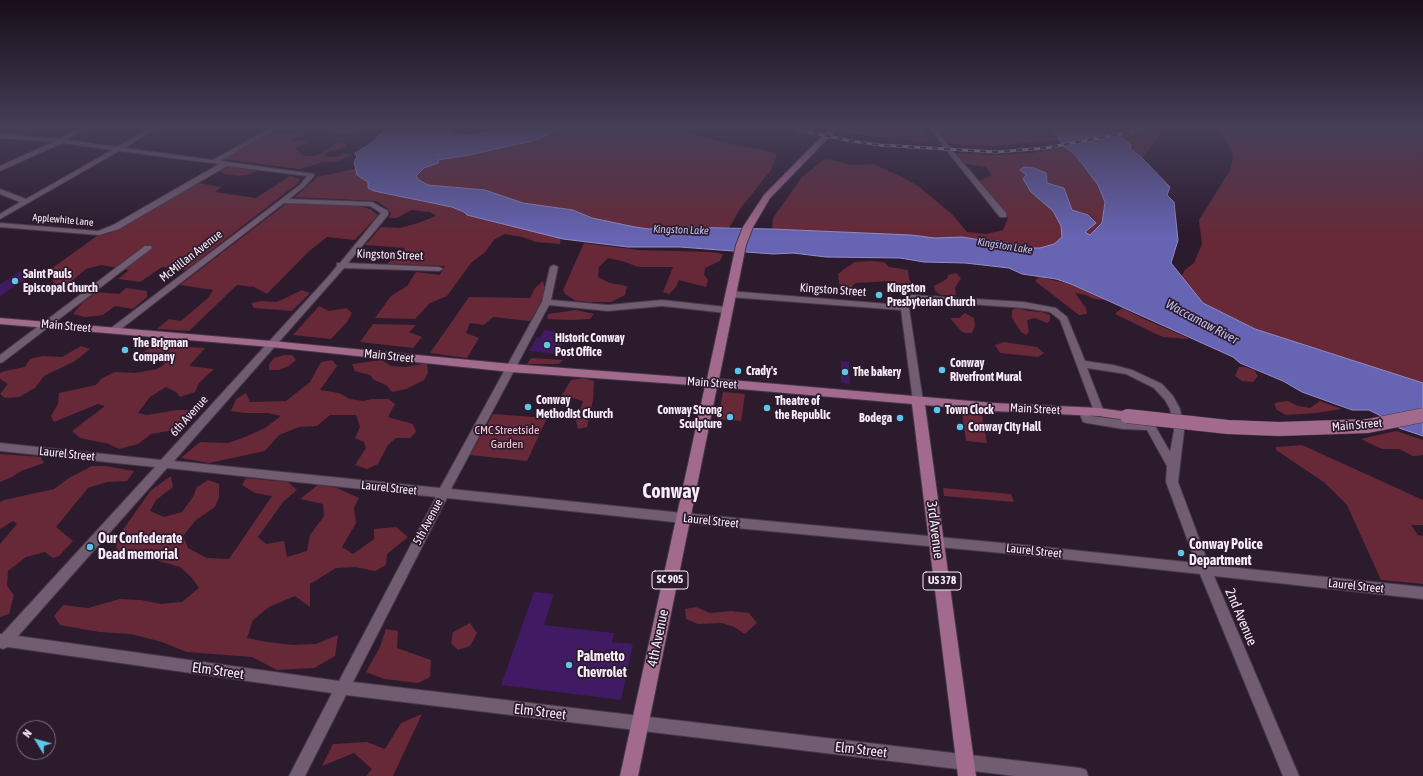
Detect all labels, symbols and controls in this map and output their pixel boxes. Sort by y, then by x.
street label: Applewhite Lane [32,211,94,229]
water label: Kingston Lake [653,222,709,238]
street label: McMillan Avenue [157,227,225,285]
water label: Kingston Lake [976,235,1034,257]
street label: Kingston Street [356,247,424,263]
place label: Saint Pauls Episcopal Church [23,267,98,295]
marker: Saint Pauls Episcopal Church [10,276,20,286]
street label: Kingston Street [799,280,867,300]
place label: Kingston Presbyterian Church [887,281,976,309]
marker: Kingston Presbyterian Church [874,290,884,300]
water label: Waccamaw River [1163,296,1241,348]
street label: Main Street [40,317,92,335]
place label: Historic Conway Post Office [555,331,625,359]
place label: The Brigman Company [133,336,188,364]
marker: Historic Conway Post Office [542,340,552,350]
marker: The Brigman Company [120,345,130,355]
street label: Main Street [363,346,415,366]
place label: Conway Riverfront Mural [950,356,1022,384]
place label: Crady's [746,364,777,378]
place label: The bakery [853,365,901,379]
marker: Conway Riverfront Mural [937,365,947,375]
marker: Crady's [733,366,743,376]
marker: The bakery [840,367,850,377]
street label: Main Street [686,374,738,392]
street label: 6th Avenue [167,393,211,439]
place label: Conway Methodist Church [536,393,613,421]
place label: Theatre of the Republic [775,394,830,422]
street label: Main Street [1010,400,1060,418]
marker: Conway Methodist Church [523,402,533,412]
place label: Conway Strong Sculpture [657,403,722,431]
marker: Theatre of the Republic [762,403,772,413]
place label: Town Clock [945,403,994,417]
marker: Town Clock [932,405,942,415]
place label: Bodega [859,411,892,425]
marker: Conway Strong Sculpture [725,412,735,422]
marker: Bodega [895,413,905,423]
street label: Main Street [1331,416,1383,434]
place label: Conway City Hall [968,420,1041,434]
marker: Conway City Hall [955,422,965,432]
park label: CMC Streetside Garden [475,423,539,451]
street label: Laurel Street [38,444,96,464]
street label: Laurel Street [360,478,418,498]
district label: Conway [642,480,700,504]
street label: 5th Avenue [410,497,446,547]
street label: 3rd Avenue [923,500,947,560]
street label: Laurel Street [682,511,740,531]
place label: Our Confederate Dead memorial [98,531,182,564]
place label: Conway Police Department [1189,537,1263,570]
street label: Laurel Street [1005,541,1063,561]
marker: Our Confederate Dead memorial [85,542,95,552]
marker: Conway Police Department [1176,548,1186,558]
road number: SC 905 [652,571,688,589]
road number: US 378 [923,572,961,590]
street label: Laurel Street [1327,576,1385,596]
street label: 2nd Avenue [1221,586,1261,648]
street label: 4th Avenue [644,608,672,668]
place label: Palmetto Chevrolet [577,649,627,682]
street label: Elm Street [191,659,245,683]
marker: Palmetto Chevrolet [564,660,574,670]
street label: Elm Street [513,700,567,724]
north arrow [16,720,56,760]
text: N [20,727,34,740]
street label: Elm Street [834,738,888,762]

